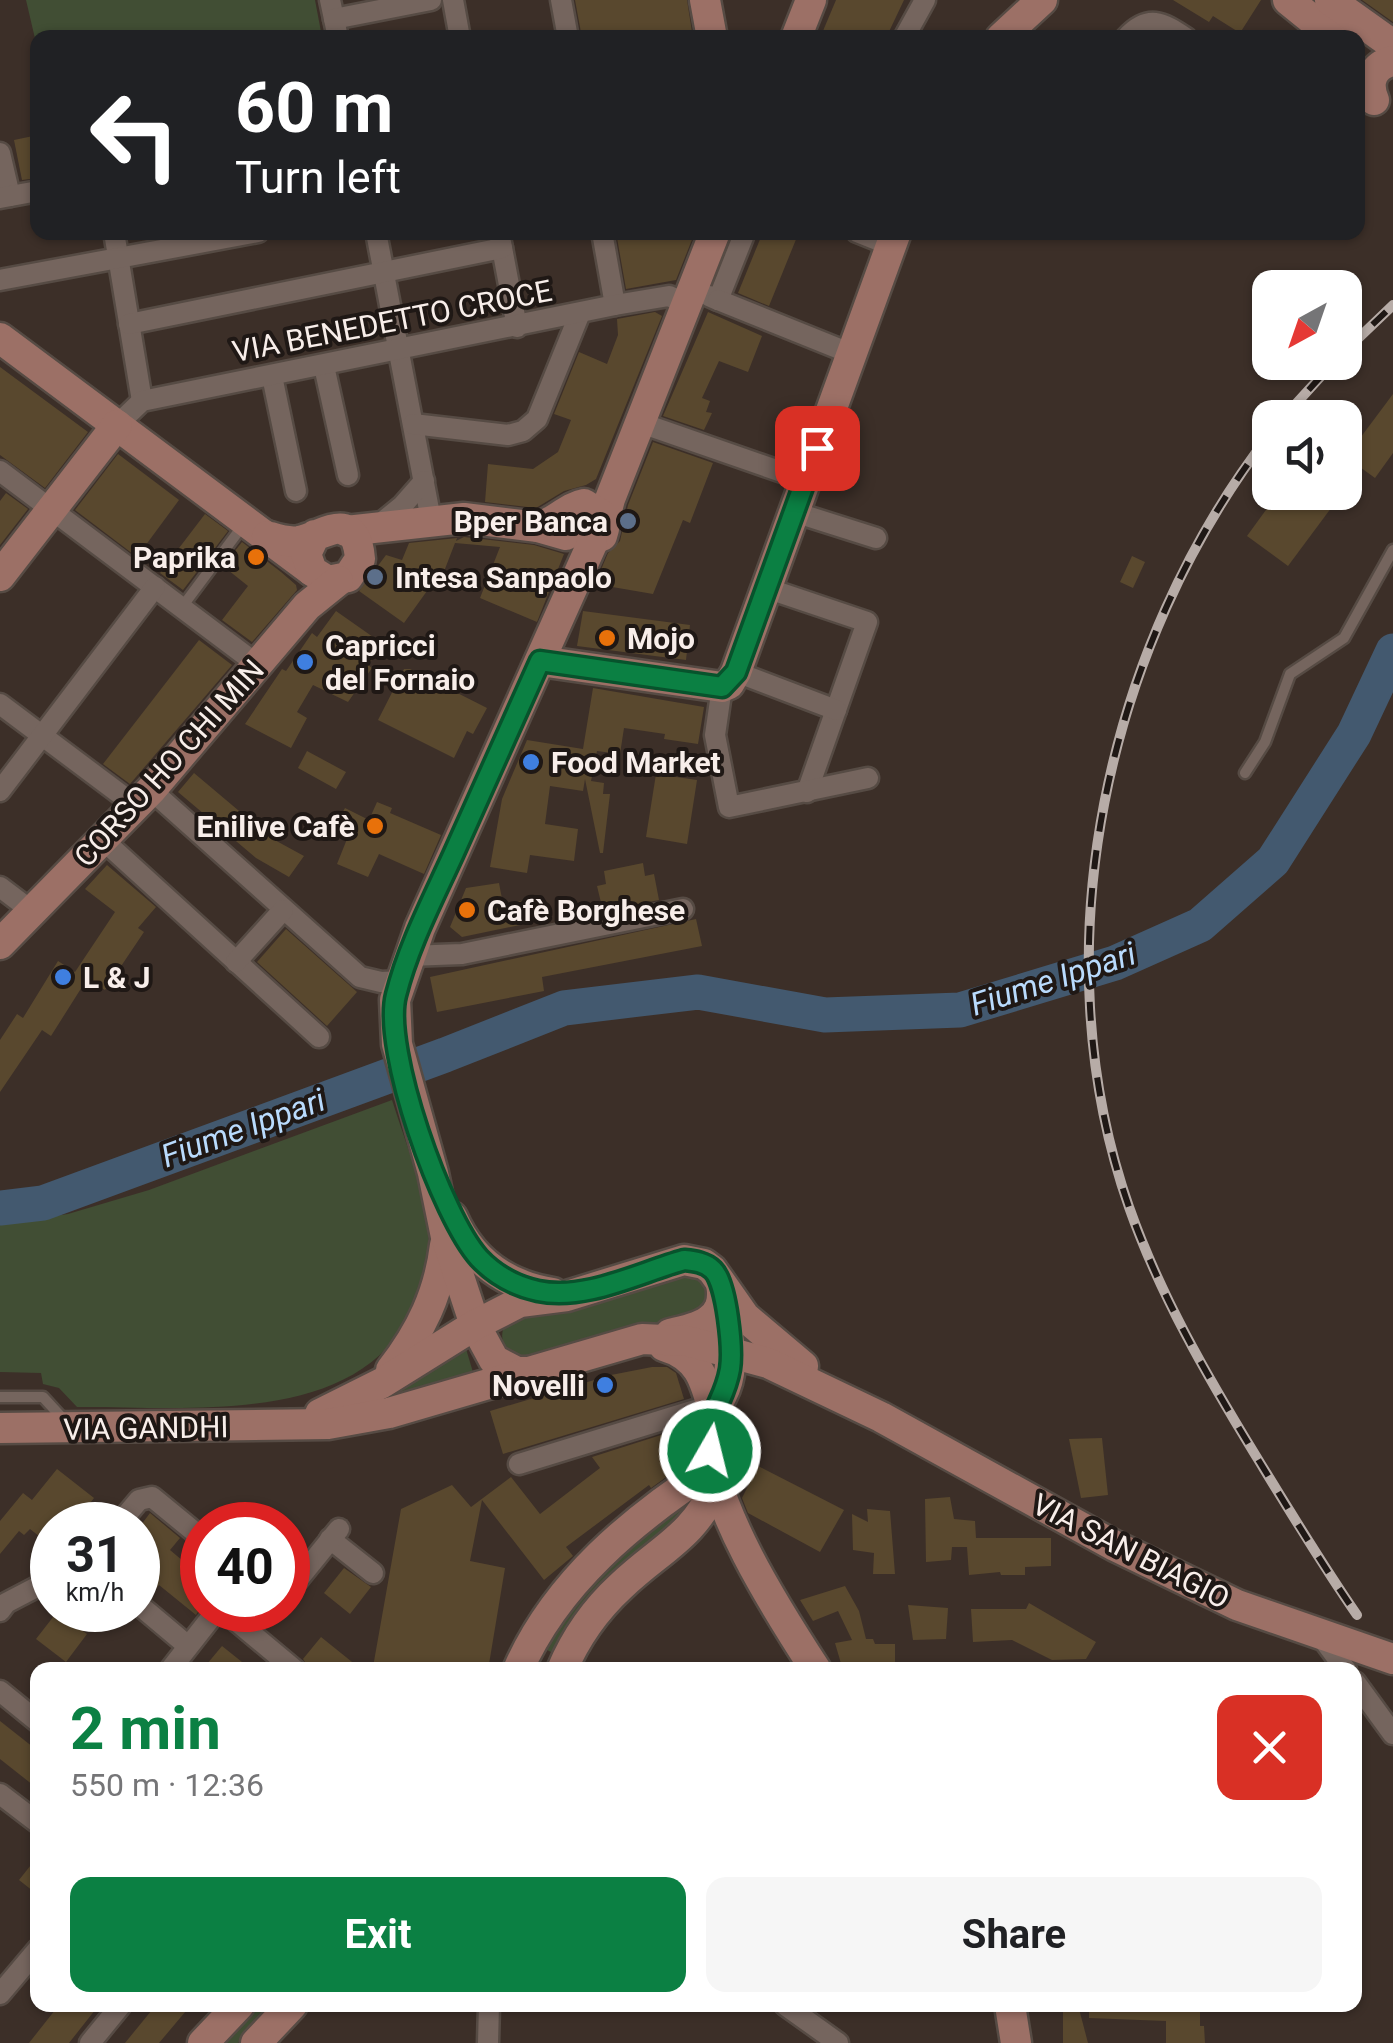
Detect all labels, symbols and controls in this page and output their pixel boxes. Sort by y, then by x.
text: 60 m [235,67,393,149]
icon: left [70,70,200,200]
text: Turn left [235,151,401,204]
north arrow [1252,270,1362,380]
map controls [1252,270,1362,510]
street label: VIA BENEDETTO CROCE [229,273,555,369]
button: sound [1252,400,1362,510]
pin [775,406,860,491]
icon: arrive [790,421,845,476]
place label: Bper Banca [454,504,608,539]
marker: Bper Banca [617,510,639,532]
place label: Paprika [133,540,236,575]
marker: Paprika [245,546,267,568]
place label: Intesa Sanpaolo [395,560,612,595]
marker: Intesa Sanpaolo [364,566,386,588]
place label: Mojo [627,621,695,656]
marker: Mojo [596,627,618,649]
place label: Capricci del Fornaio [325,628,475,697]
marker: Capricci del Fornaio [294,651,316,673]
street label: CORSO HO CHI MIN [67,652,271,874]
place label: Food Market [551,745,721,780]
marker: Food Market [520,751,542,773]
place label: Enilive Cafè [197,809,355,844]
marker: Enilive Cafè [364,815,386,837]
place label: Cafè Borghese [487,893,685,928]
marker: Cafè Borghese [456,899,478,921]
water label: Fiume Ippari [966,934,1141,1024]
place label: L & J [83,960,151,995]
marker: L & J [52,966,74,988]
water label: Fiume Ippari [156,1081,331,1175]
place label: Novelli [492,1368,585,1403]
marker: Novelli [594,1374,616,1396]
position arrow [658,1399,762,1503]
street label: VIA GANDHI [63,1409,229,1447]
street label: VIA SAN BIAGIO [1027,1486,1235,1616]
speed limit sign: 40 [180,1502,310,1632]
text: 31 [66,1526,124,1584]
text: km/h [66,1578,124,1607]
text: 2 min [70,1693,221,1764]
button: close [1217,1695,1322,1800]
text: 550 m · 12:36 [70,1766,264,1804]
button: Exit [70,1877,686,1992]
button: Share [706,1877,1322,1992]

